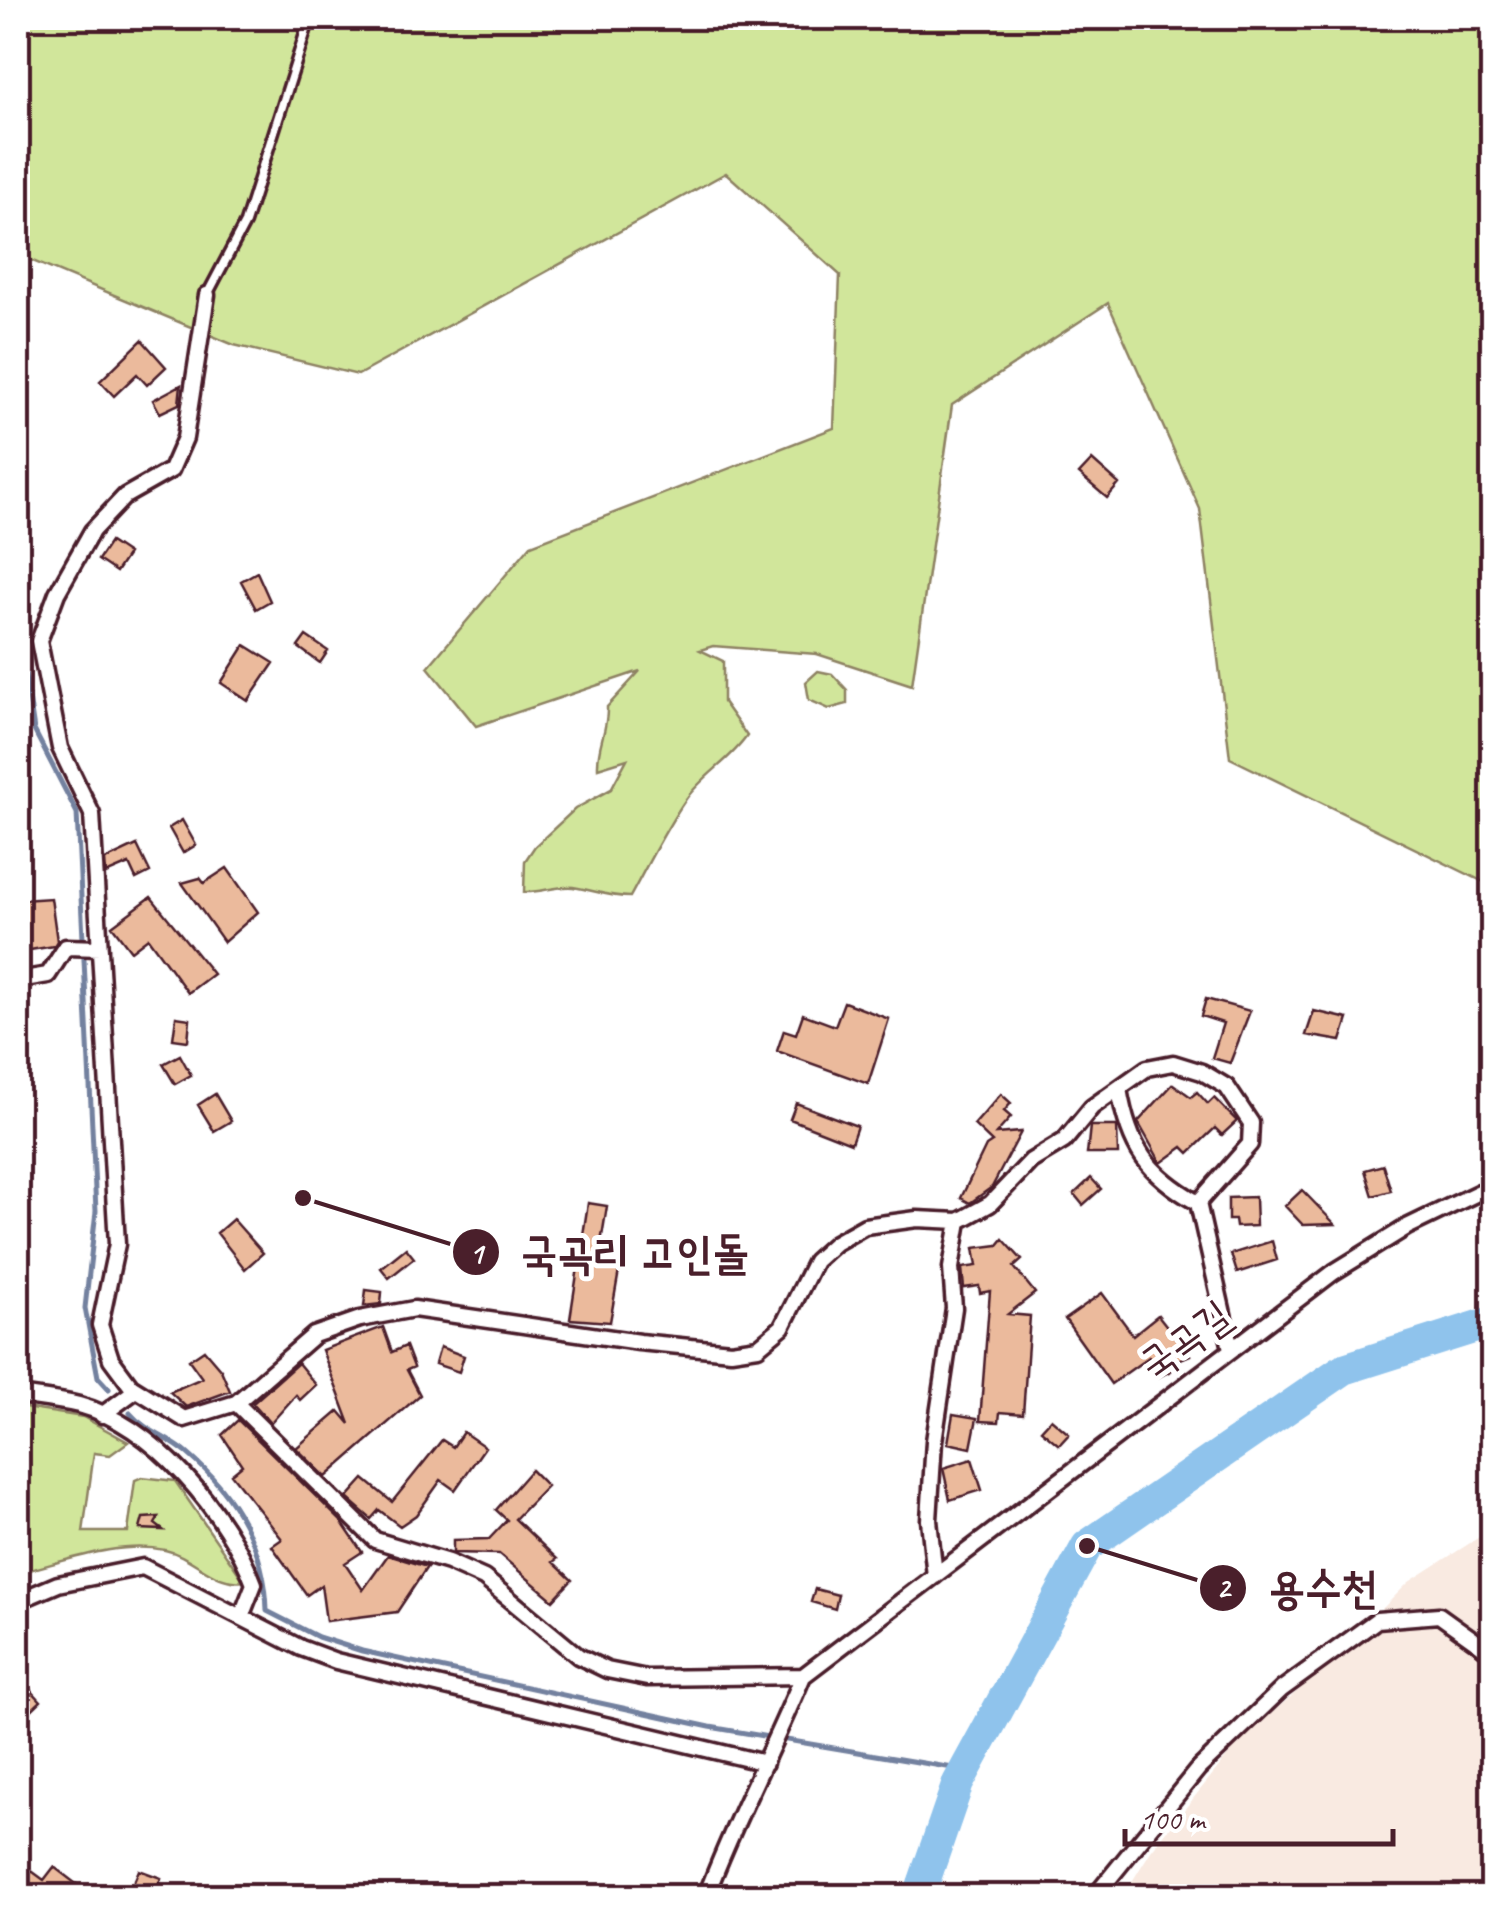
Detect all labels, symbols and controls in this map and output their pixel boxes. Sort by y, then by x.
callout: 국곡리 고인돌 [451,1215,769,1290]
text: 국곡리 고인돌 [521,1225,749,1282]
text: 1 [469,1234,486,1272]
street label: 국곡길 [1128,1289,1242,1391]
callout: 용수천 [1198,1550,1397,1625]
text: 용수천 [1269,1560,1377,1617]
text: 2 [1216,1569,1232,1607]
scale bar [1125,1784,1392,1846]
text: 100 m [1140,1800,1207,1838]

